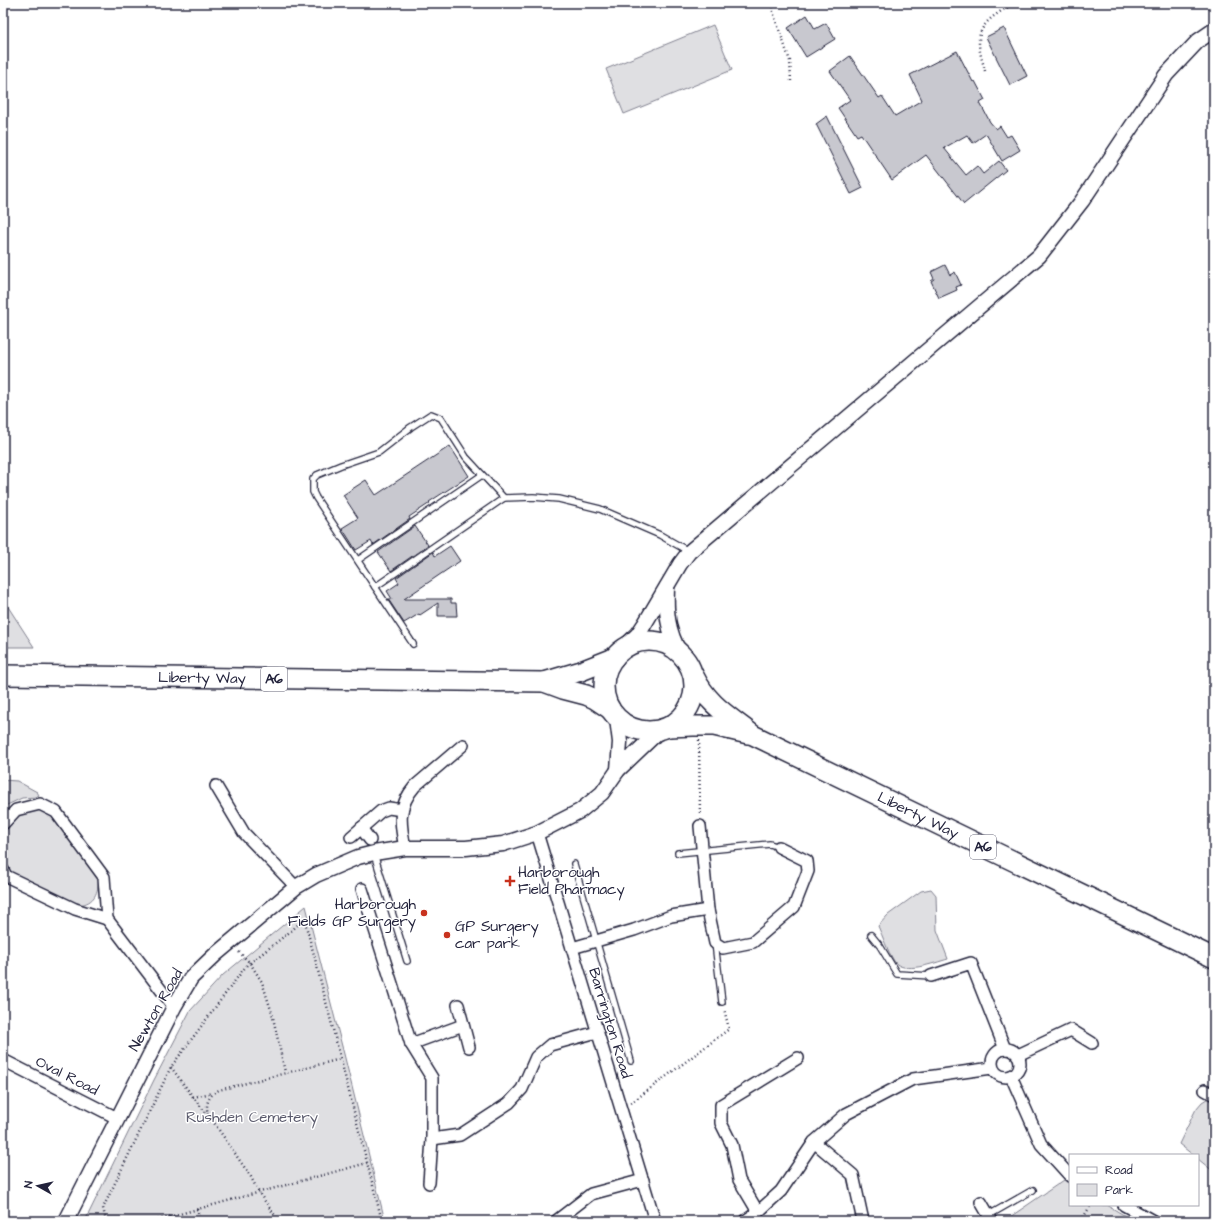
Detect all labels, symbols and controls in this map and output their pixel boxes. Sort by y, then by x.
street label: Liberty Way [158,667,246,690]
road number: A6 [261,667,287,691]
street label: Liberty Way [874,786,962,844]
road number: A6 [970,835,996,859]
place label: Harborough Field Pharmacy [518,862,625,901]
marker: Harborough Field Pharmacy [505,876,515,886]
place label: Harborough Fields GP Surgery [288,894,417,933]
marker: Harborough Fields GP Surgery [419,908,429,918]
place label: GP Surgery car park [455,916,539,954]
marker: GP Surgery car park [442,930,452,940]
street label: Newton Road [124,965,188,1055]
street label: Barrington Road [582,965,637,1082]
street label: Oval Road [32,1051,102,1101]
park label: Rushden Cemetery [186,1107,318,1129]
legend [1069,1154,1199,1206]
text: Road [1105,1162,1133,1179]
north arrow [18,1166,58,1206]
text: N [21,1180,37,1189]
text: Park [1105,1182,1133,1199]

